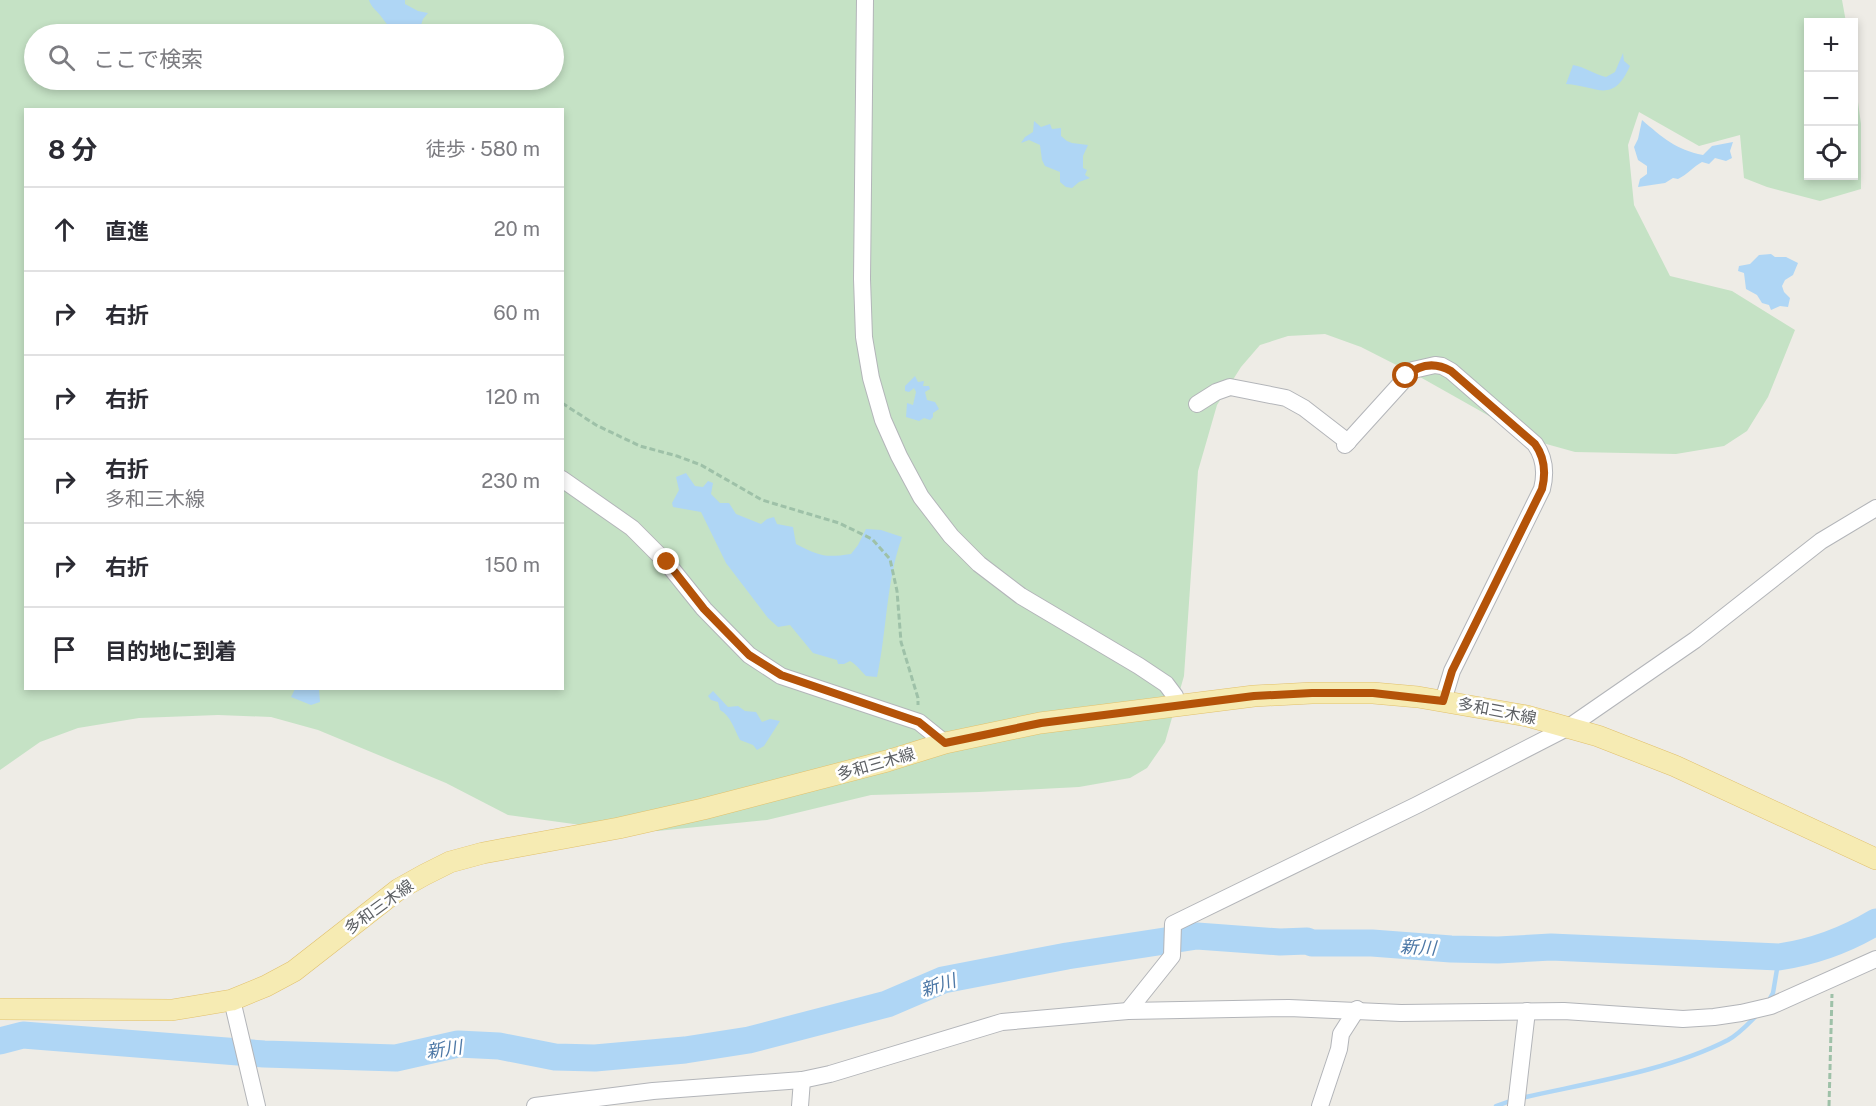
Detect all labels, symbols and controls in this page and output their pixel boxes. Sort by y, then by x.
map controls [1804,18,1858,180]
button: + [1804,18,1858,72]
search box [24,24,564,90]
icon: search [45,41,78,74]
text: ここで検索 [93,46,203,72]
button: − [1804,72,1858,126]
button: locate [1804,126,1858,180]
text: 8 分 [48,134,97,165]
text: 徒歩 · 580 m [426,137,540,161]
icon: ahead [48,213,81,246]
text: 20 m [494,217,540,241]
text: 直進 [105,218,149,244]
icon: right [48,297,81,330]
text: 60 m [493,301,540,325]
text: 右折 [105,302,149,328]
route start [1392,362,1418,388]
icon: right [48,381,81,414]
text: 120 m [486,385,540,409]
text: 右折 [105,386,149,412]
text: 右折 [105,456,149,482]
icon: right [48,465,81,498]
text: 230 m [481,469,540,493]
text: 多和三木線 [105,487,205,511]
route end [653,548,679,574]
icon: right [48,549,81,582]
text: 150 m [485,553,540,577]
text: 右折 [105,554,149,580]
icon: arrive [48,633,81,666]
text: 目的地に到着 [105,638,237,664]
street label: 多和三木線 [1456,694,1538,728]
street label: 多和三木線 [835,744,917,784]
street label: 多和三木線 [341,876,417,938]
water label: 新川 [1399,936,1439,959]
water label: 新川 [918,969,960,1001]
water label: 新川 [425,1036,465,1062]

